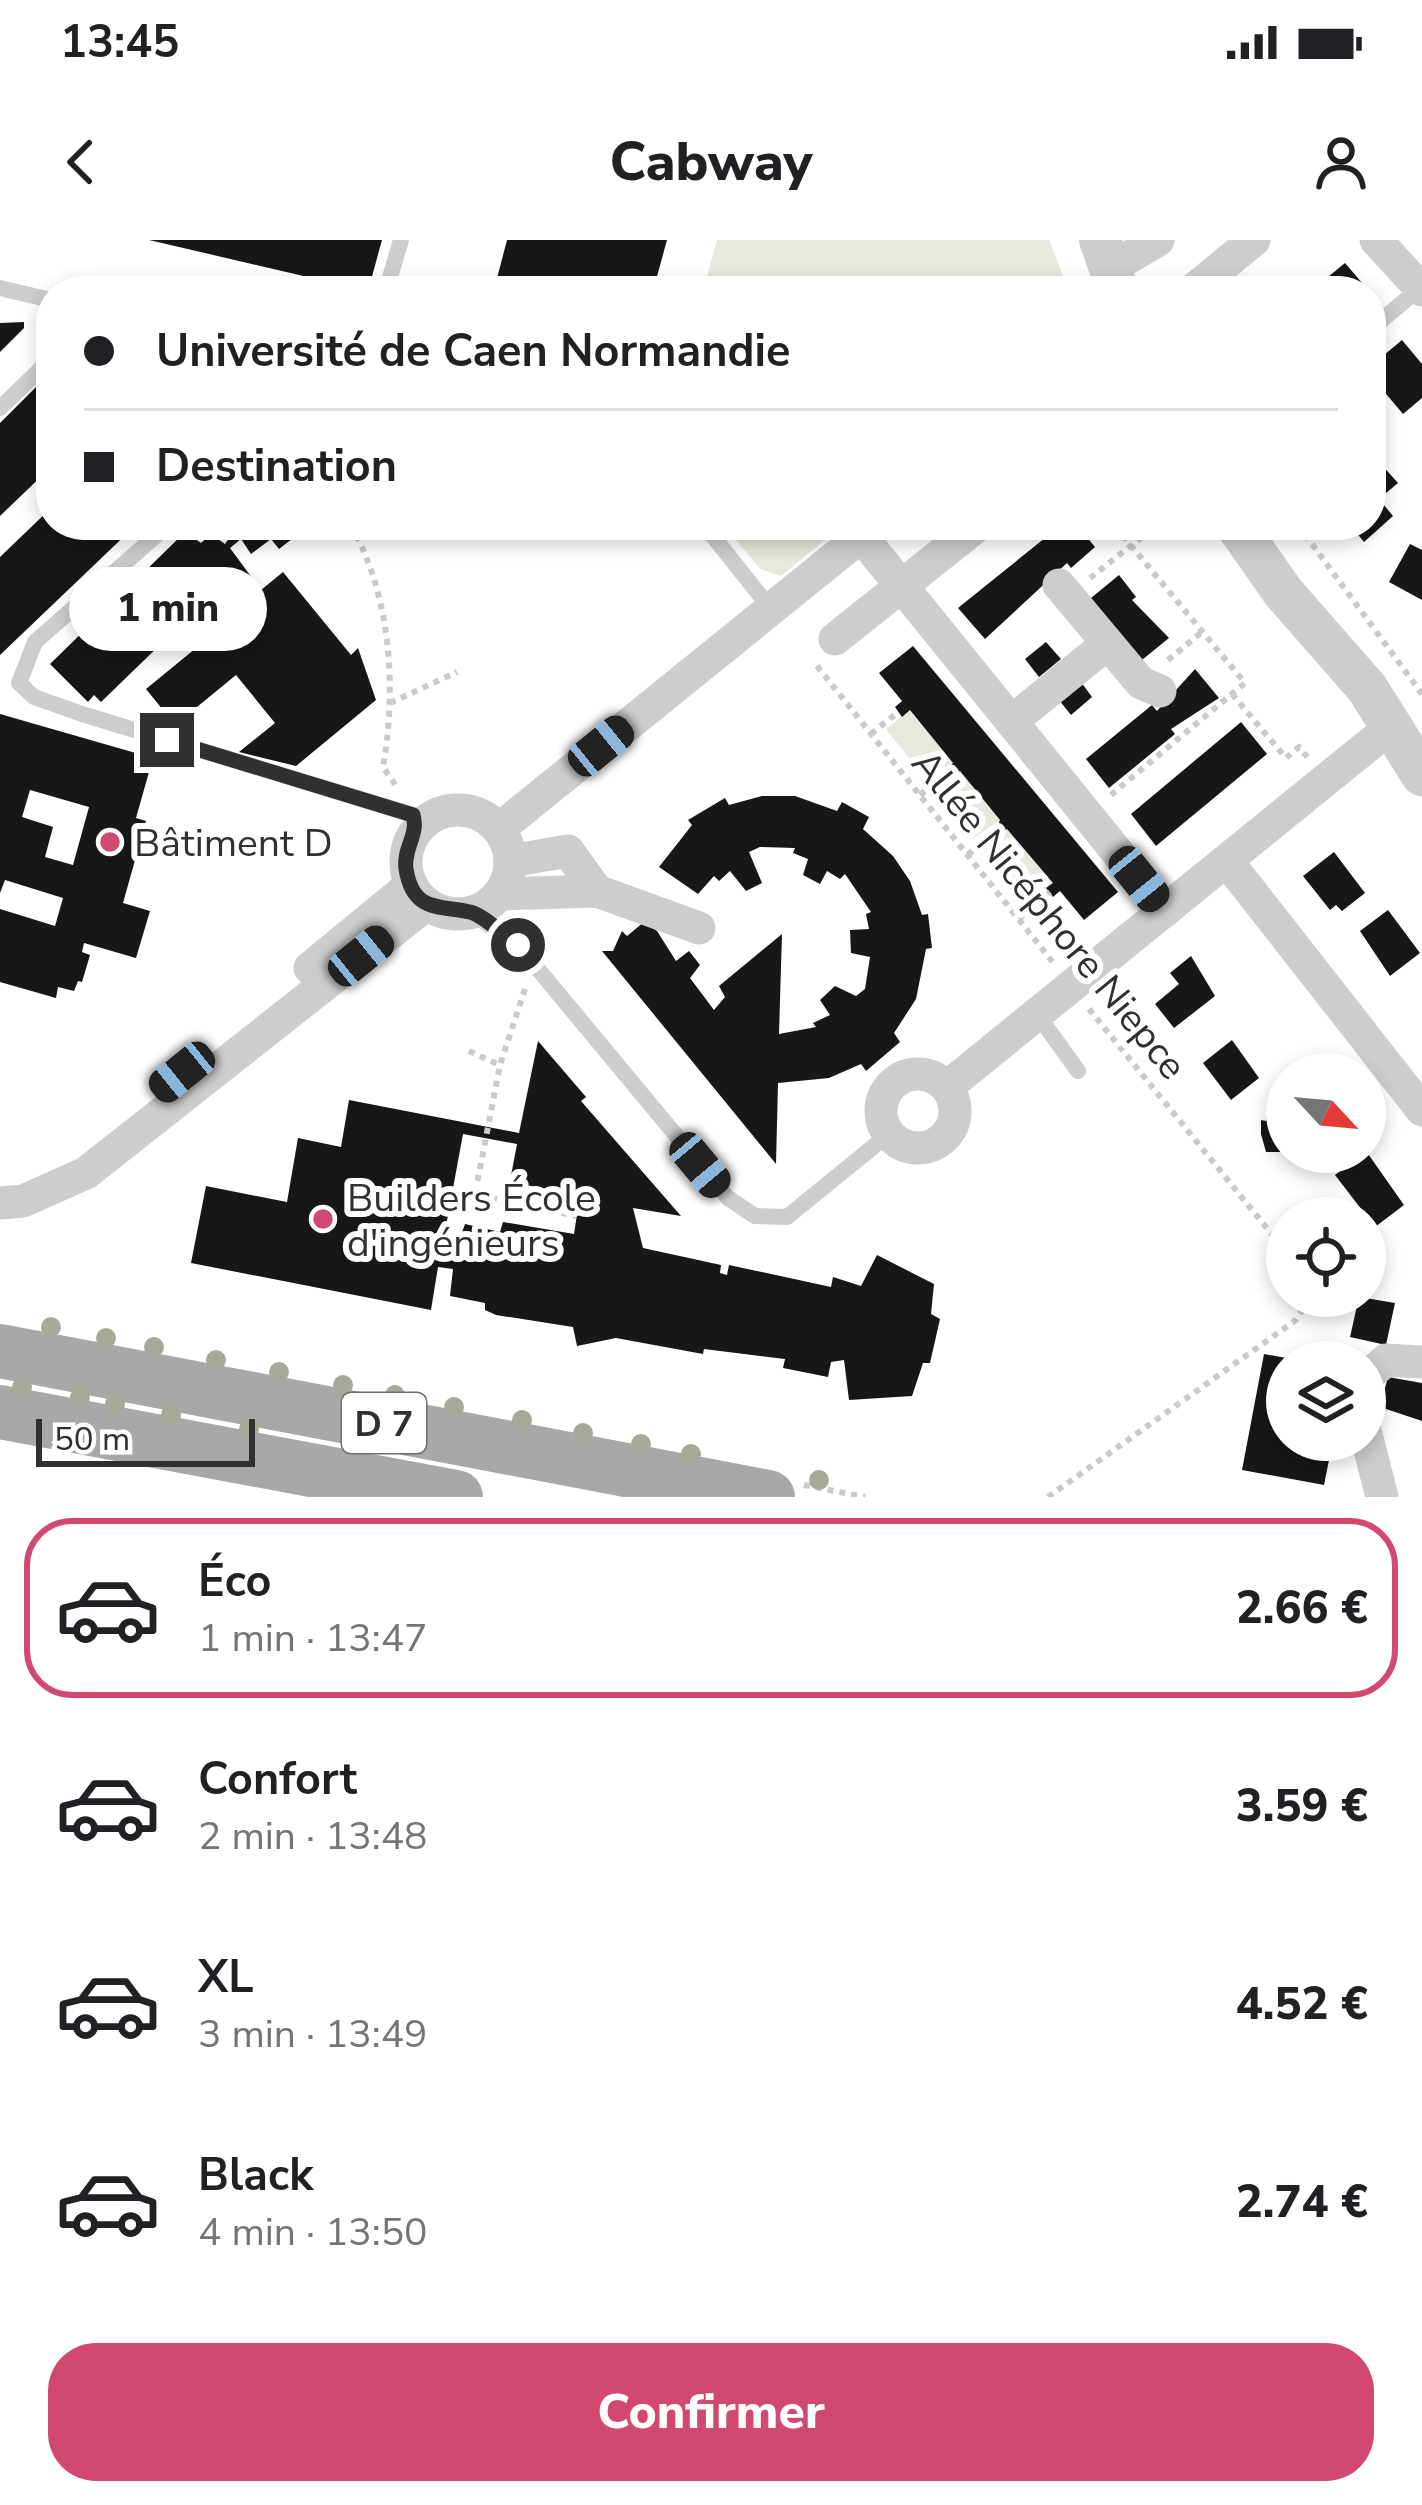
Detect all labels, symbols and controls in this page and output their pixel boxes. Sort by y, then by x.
text: 13:45 [60,12,179,73]
text: Cabway [610,125,812,199]
icon: back [48,129,114,195]
icon: person [1308,129,1374,195]
text: Université de Caen Normandie [156,321,790,382]
text: Destination [156,436,397,497]
callout: 1 min [68,566,266,650]
text: 1 min [117,582,219,635]
car [562,709,640,783]
route end [140,713,194,767]
street label: Allée Nicéphore Niepce [899,739,1198,1091]
place label: Bâtiment D [134,817,333,870]
marker: Bâtiment D [97,829,123,855]
car [1102,840,1176,918]
route start [491,918,545,972]
car [322,919,400,993]
car [143,1035,221,1109]
north arrow [1266,1053,1386,1173]
map controls [1266,1053,1386,1461]
car [663,1126,737,1204]
place label: Builders École d'ingénieurs [347,1172,596,1270]
button: locate [1266,1197,1386,1317]
marker: Builders École d'ingénieurs [310,1206,336,1232]
button: layers [1266,1341,1386,1461]
road number: D 7 [342,1393,426,1453]
scale bar [36,1413,255,1466]
text: 50 m [54,1417,130,1462]
text: Éco [198,1551,271,1612]
icon: car [54,1554,162,1662]
text: 2.66 € [1236,1578,1368,1639]
text: 1 min · 13:47 [198,1612,427,1665]
text: Confort [198,1749,357,1810]
icon: car [54,1752,162,1860]
text: 3.59 € [1236,1776,1368,1837]
text: 2 min · 13:48 [198,1810,427,1863]
text: XL [198,1947,254,2008]
icon: car [54,1950,162,2058]
text: 4.52 € [1236,1974,1368,2035]
text: 3 min · 13:49 [198,2008,427,2061]
text: Black [198,2145,313,2206]
icon: car [54,2148,162,2256]
text: 2.74 € [1236,2172,1368,2233]
text: 4 min · 13:50 [198,2206,427,2259]
button: Confirmer [48,2343,1374,2481]

